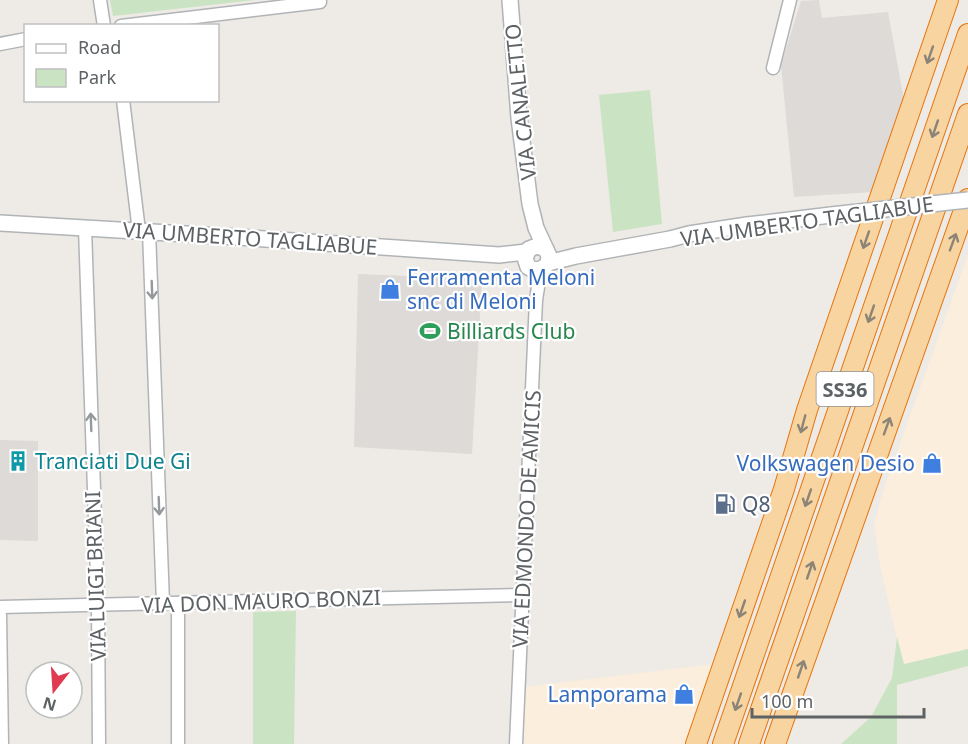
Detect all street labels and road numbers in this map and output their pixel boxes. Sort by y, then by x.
street label: VIA CANALETTO [498,22,542,182]
street label: VIA UMBERTO TAGLIABUE [679,189,935,253]
street label: VIA UMBERTO TAGLIABUE [122,215,378,261]
road number: SS36 [816,372,874,406]
street label: VIA EDMONDO DE AMICIS [505,389,547,649]
street label: VIA LUIGI BRIANI [78,491,112,661]
street label: VIA DON MAURO BONZI [141,583,381,619]

